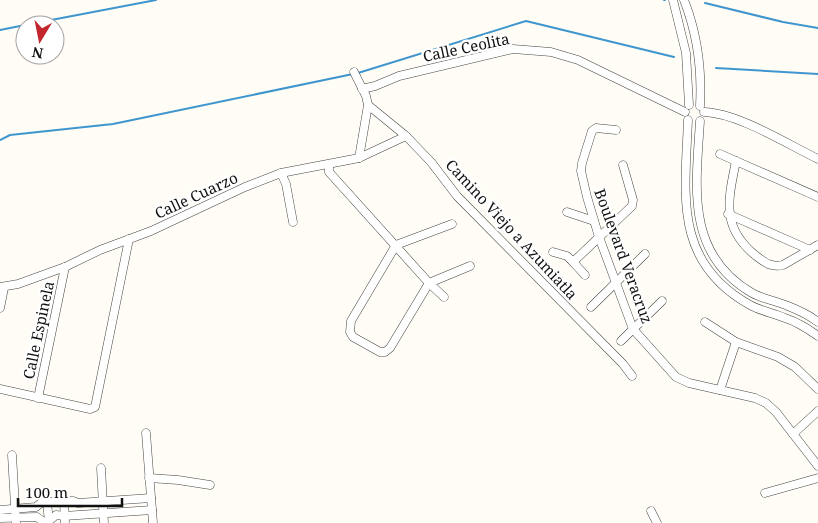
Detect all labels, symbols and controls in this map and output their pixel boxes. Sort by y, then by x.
north arrow [15,15,65,65]
street label: Calle Ceolita [421,28,511,66]
text: N [31,43,45,64]
street label: Camino Viejo a Azumiatla [442,155,582,303]
street label: Calle Cuarzo [151,167,241,223]
street label: Boulevard Veracruz [590,186,658,326]
street label: Calle Espinela [18,279,58,381]
scale bar [18,476,121,508]
text: 100 m [25,482,68,502]

